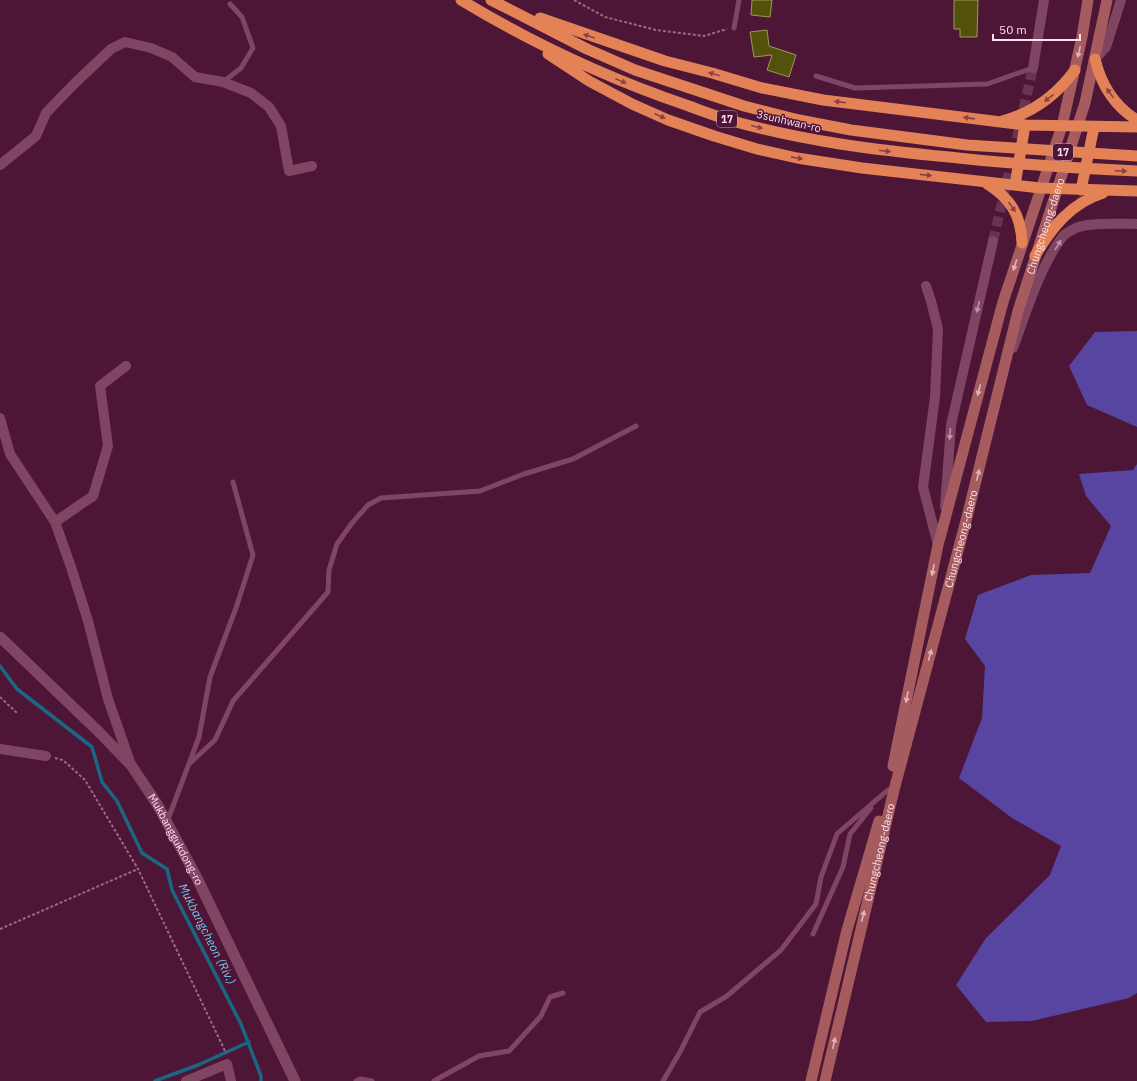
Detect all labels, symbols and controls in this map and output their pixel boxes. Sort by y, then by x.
scale bar [993,16,1080,42]
text: 50 m [999,22,1027,37]
one-way arrow [583,33,595,39]
one-way arrow [1075,46,1081,58]
one-way arrow [707,70,720,76]
one-way arrow [615,78,627,84]
one-way arrow [1106,88,1114,99]
one-way arrow [1043,94,1054,103]
one-way arrow [834,99,846,105]
street label: 3sunhwan-ro [755,107,823,135]
road number: 17 [717,111,737,127]
one-way arrow [654,114,666,120]
one-way arrow [963,115,975,121]
one-way arrow [751,124,763,130]
road number: 17 [1053,144,1073,160]
one-way arrow [879,147,891,154]
one-way arrow [791,155,803,161]
one-way arrow [1115,167,1127,174]
one-way arrow [920,172,932,178]
street label: Chungcheong-daero [1023,176,1067,276]
one-way arrow [1008,201,1016,212]
one-way arrow [1054,240,1062,250]
one-way arrow [1012,259,1018,271]
one-way arrow [974,301,980,313]
one-way arrow [976,384,982,396]
one-way arrow [947,428,954,440]
one-way arrow [975,469,981,481]
street label: Chungcheong-daero [941,489,980,589]
one-way arrow [930,564,936,576]
one-way arrow [927,649,933,661]
one-way arrow [904,691,910,704]
street label: Mukbanggukdong-ro [145,791,206,887]
street label: Chungcheong-daero [861,802,898,903]
water label: Mukbangcheon (Riv.) [176,881,239,987]
one-way arrow [861,910,867,923]
one-way arrow [831,1037,837,1049]

